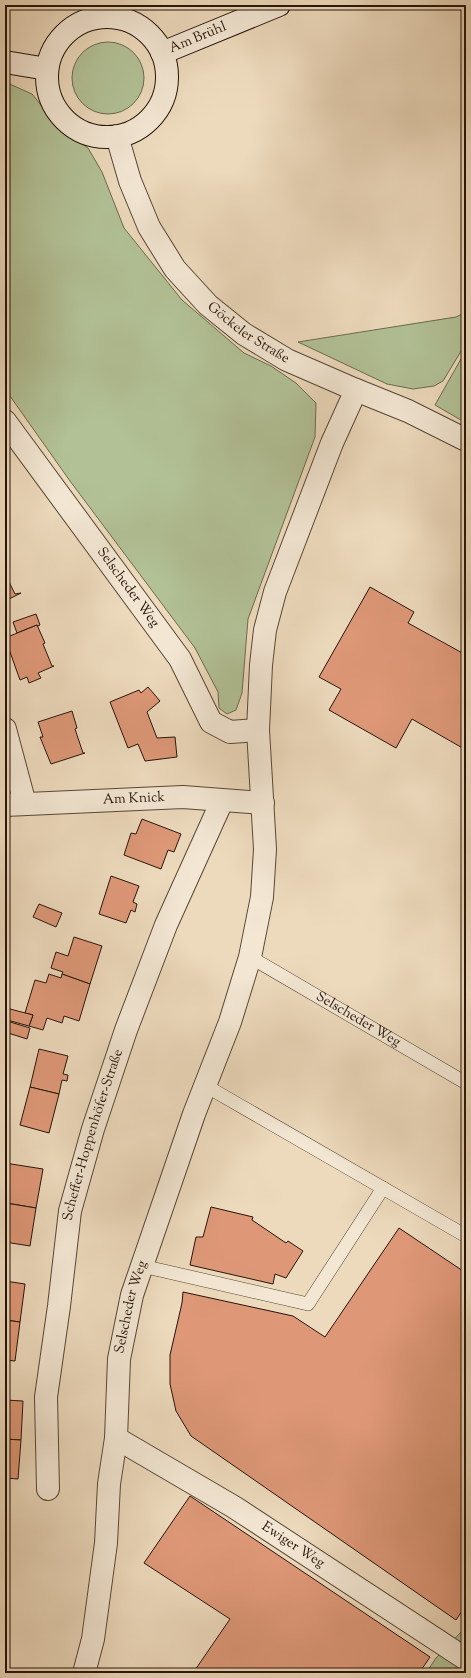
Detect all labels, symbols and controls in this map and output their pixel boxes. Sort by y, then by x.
street label: Am Brühl [166,17,230,59]
street label: Göckeler Straße [202,298,293,369]
street label: Selscheder Weg [91,543,164,632]
street label: Am Knick [102,788,166,811]
street label: Selscheder Weg [312,987,404,1053]
street label: Scheffer-Hoppenhöfer-Straße [59,1047,129,1222]
street label: Selscheder Weg [110,1258,153,1355]
street label: Ewiger Weg [257,1517,329,1574]

